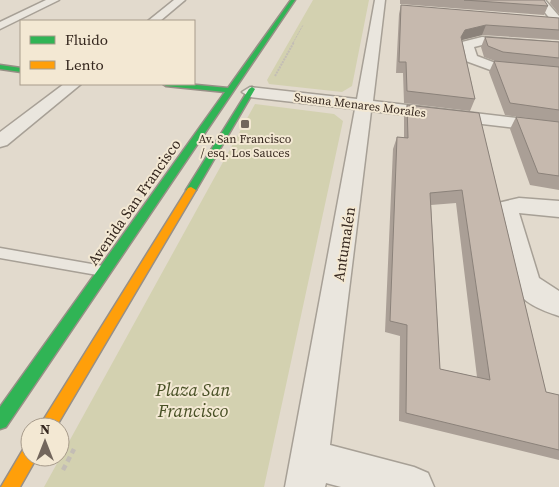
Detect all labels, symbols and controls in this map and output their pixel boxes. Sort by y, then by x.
legend [20,20,195,85]
text: Fluido [65,29,108,50]
text: Lento [65,54,104,75]
street label: Susana Menares Morales [293,89,427,121]
marker: Av. San Francisco / esq. Los Sauces [239,118,251,130]
place label: Av. San Francisco / esq. Los Sauces [199,131,292,161]
street label: Avenida San Francisco [82,135,186,269]
street label: Antumalén [328,205,360,283]
park label: Plaza San Francisco [155,377,230,423]
north arrow [20,417,70,467]
text: N [40,419,50,439]

